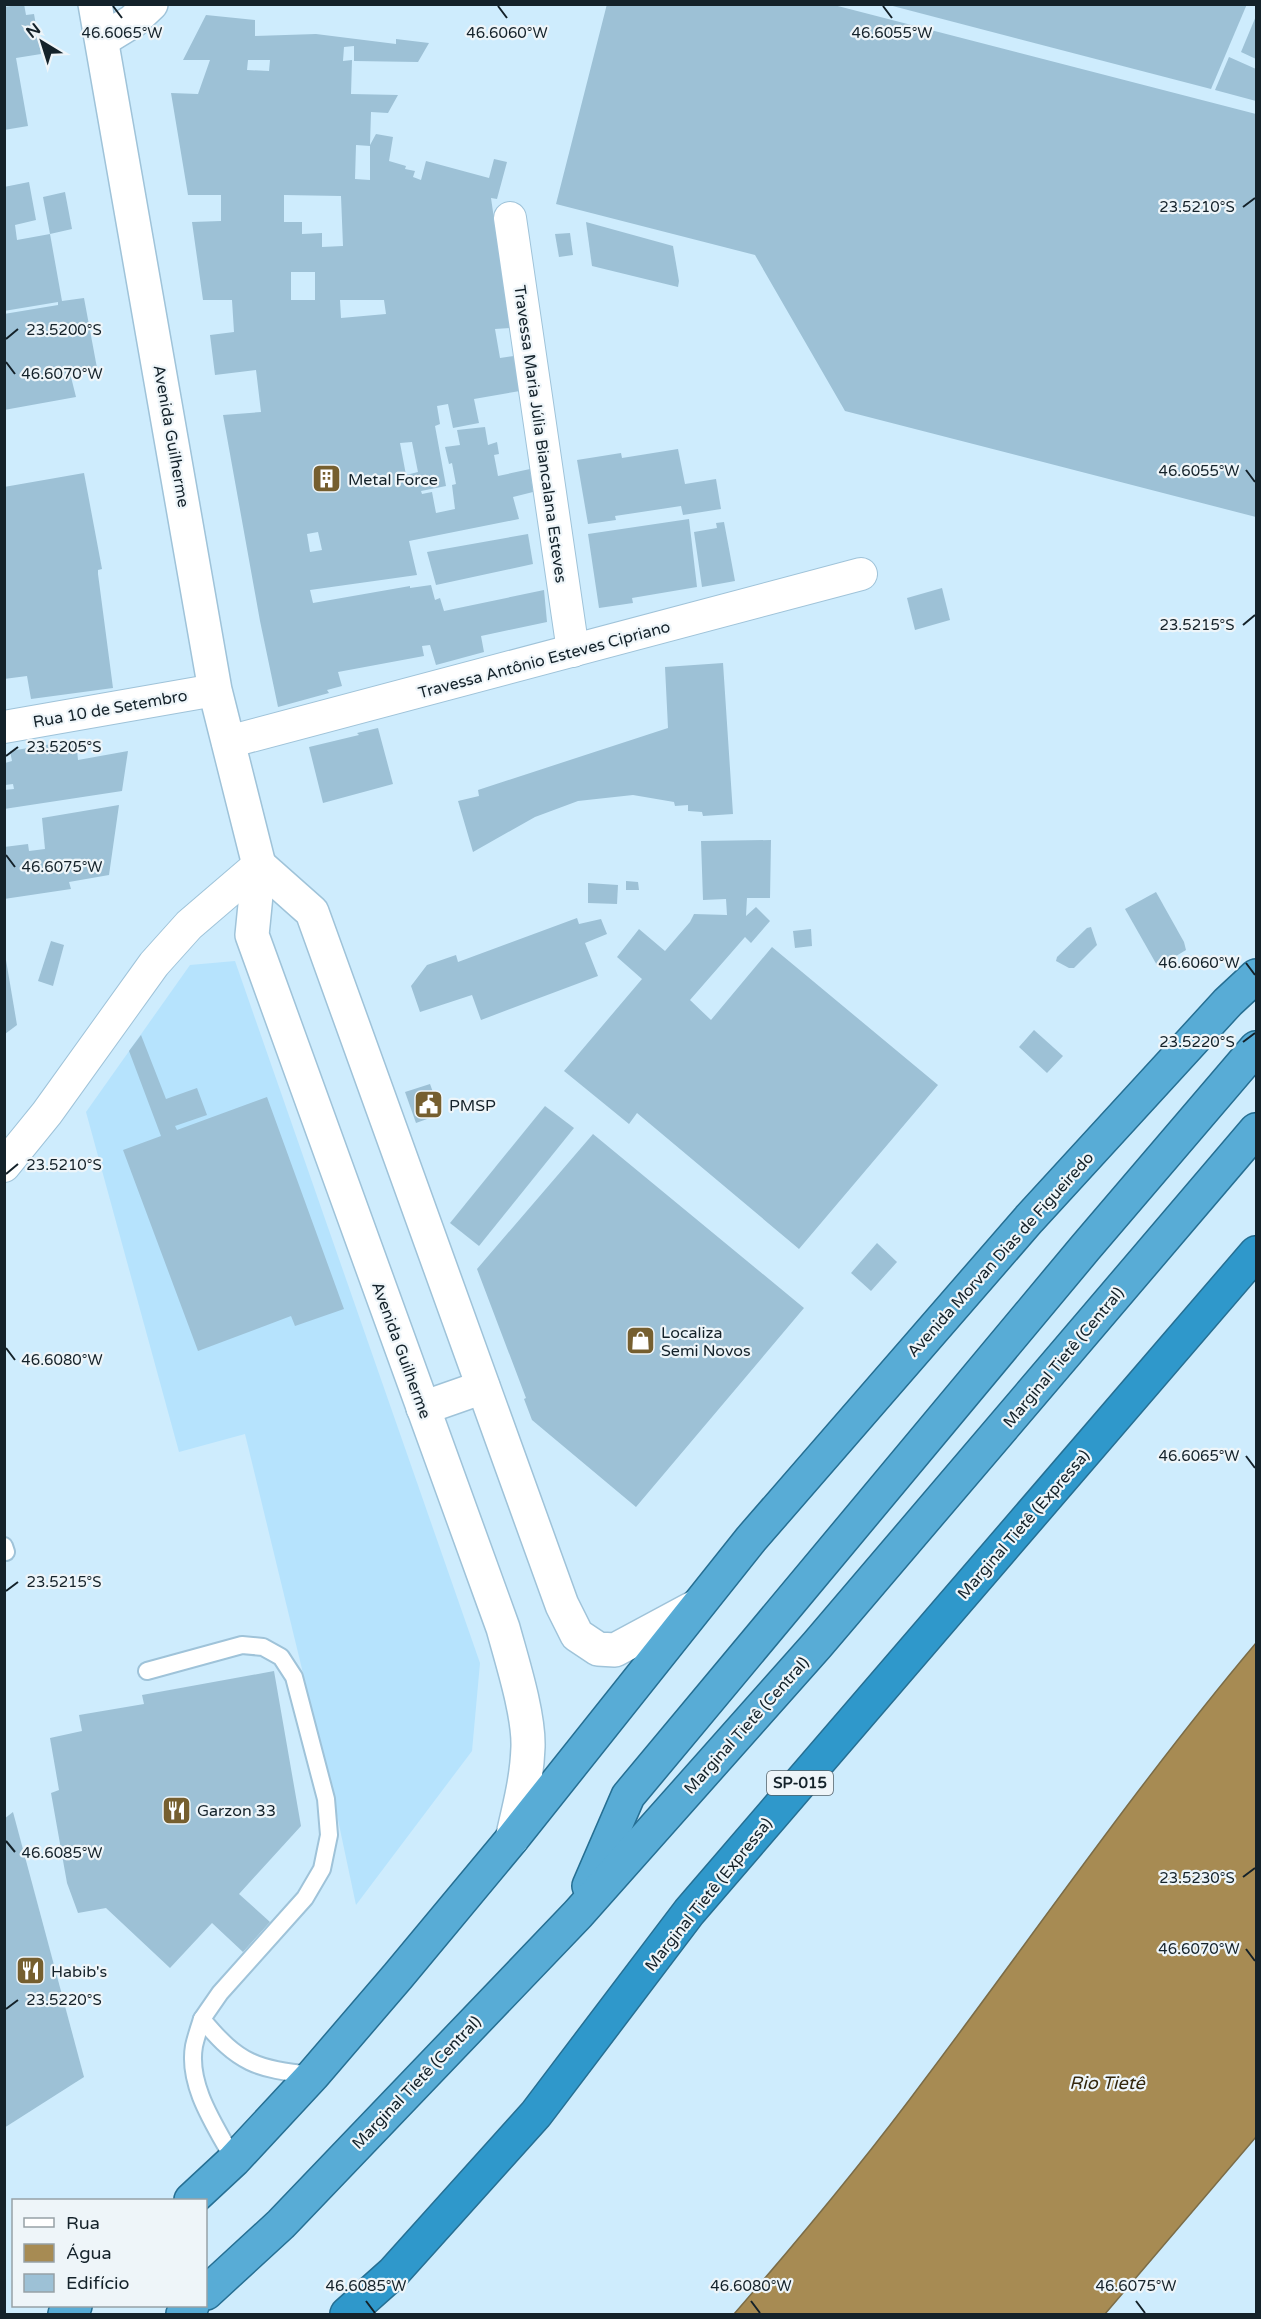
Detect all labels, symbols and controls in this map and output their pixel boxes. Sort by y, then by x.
north arrow [12,12,72,72]
text: N [22,19,45,43]
text: 46.6065°W [82,24,162,42]
text: 46.6060°W [466,24,548,42]
text: 46.6055°W [852,24,932,42]
text: 23.5210°S [1159,198,1235,216]
street label: Travessa Maria Júlia Biancalana Esteves [509,284,571,584]
text: 23.5200°S [26,321,102,339]
street label: Avenida Guilherme [149,363,193,509]
text: 46.6070°W [21,365,103,383]
text: 46.6055°W [1159,462,1239,480]
building icon: Metal Force [311,463,343,495]
place label: Metal Force [348,470,438,490]
text: 23.5215°S [1159,616,1235,634]
street label: Travessa Antônio Esteves Cipriano [416,617,673,703]
street label: Rua 10 de Setembro [32,686,189,732]
text: 23.5205°S [26,738,102,756]
text: 46.6075°W [22,858,102,876]
text: 46.6060°W [1158,954,1240,972]
text: 23.5220°S [1159,1033,1235,1051]
public building icon: PMSP [412,1089,444,1121]
place label: PMSP [449,1096,496,1116]
street label: Avenida Morvan Dias de Figueiredo [903,1148,1098,1361]
text: 23.5210°S [26,1156,102,1174]
street label: Avenida Guilherme [367,1279,435,1422]
street label: Marginal Tietê (Central) [999,1283,1128,1432]
place label: Localiza Semi Novos [661,1323,751,1361]
shop icon: Localiza Semi Novos [624,1325,656,1357]
text: 46.6080°W [21,1351,103,1369]
street label: Marginal Tietê (Expressa) [953,1446,1094,1603]
text: 46.6065°W [1159,1447,1239,1465]
text: 23.5215°S [26,1573,102,1591]
street label: Marginal Tietê (Central) [680,1653,814,1798]
road number: SP-015 [767,1771,833,1795]
restaurant icon: Garzon 33 [160,1794,192,1826]
place label: Garzon 33 [197,1801,276,1821]
street label: Marginal Tietê (Expressa) [641,1814,777,1975]
text: 46.6085°W [22,1844,102,1862]
text: 23.5230°S [1159,1869,1235,1887]
text: 46.6070°W [1158,1940,1240,1958]
restaurant icon: Habib's [14,1955,46,1987]
place label: Habib's [51,1962,107,1982]
text: 23.5220°S [26,1991,102,2009]
street label: Marginal Tietê (Central) [348,2012,486,2153]
water label: Rio Tietê [1069,2072,1145,2094]
legend [12,2199,207,2307]
text: Rua [66,2212,100,2234]
text: Água [66,2242,112,2264]
text: Edifício [66,2272,130,2294]
text: 46.6085°W [326,2277,406,2295]
text: 46.6080°W [710,2277,792,2295]
text: 46.6075°W [1096,2277,1176,2295]

